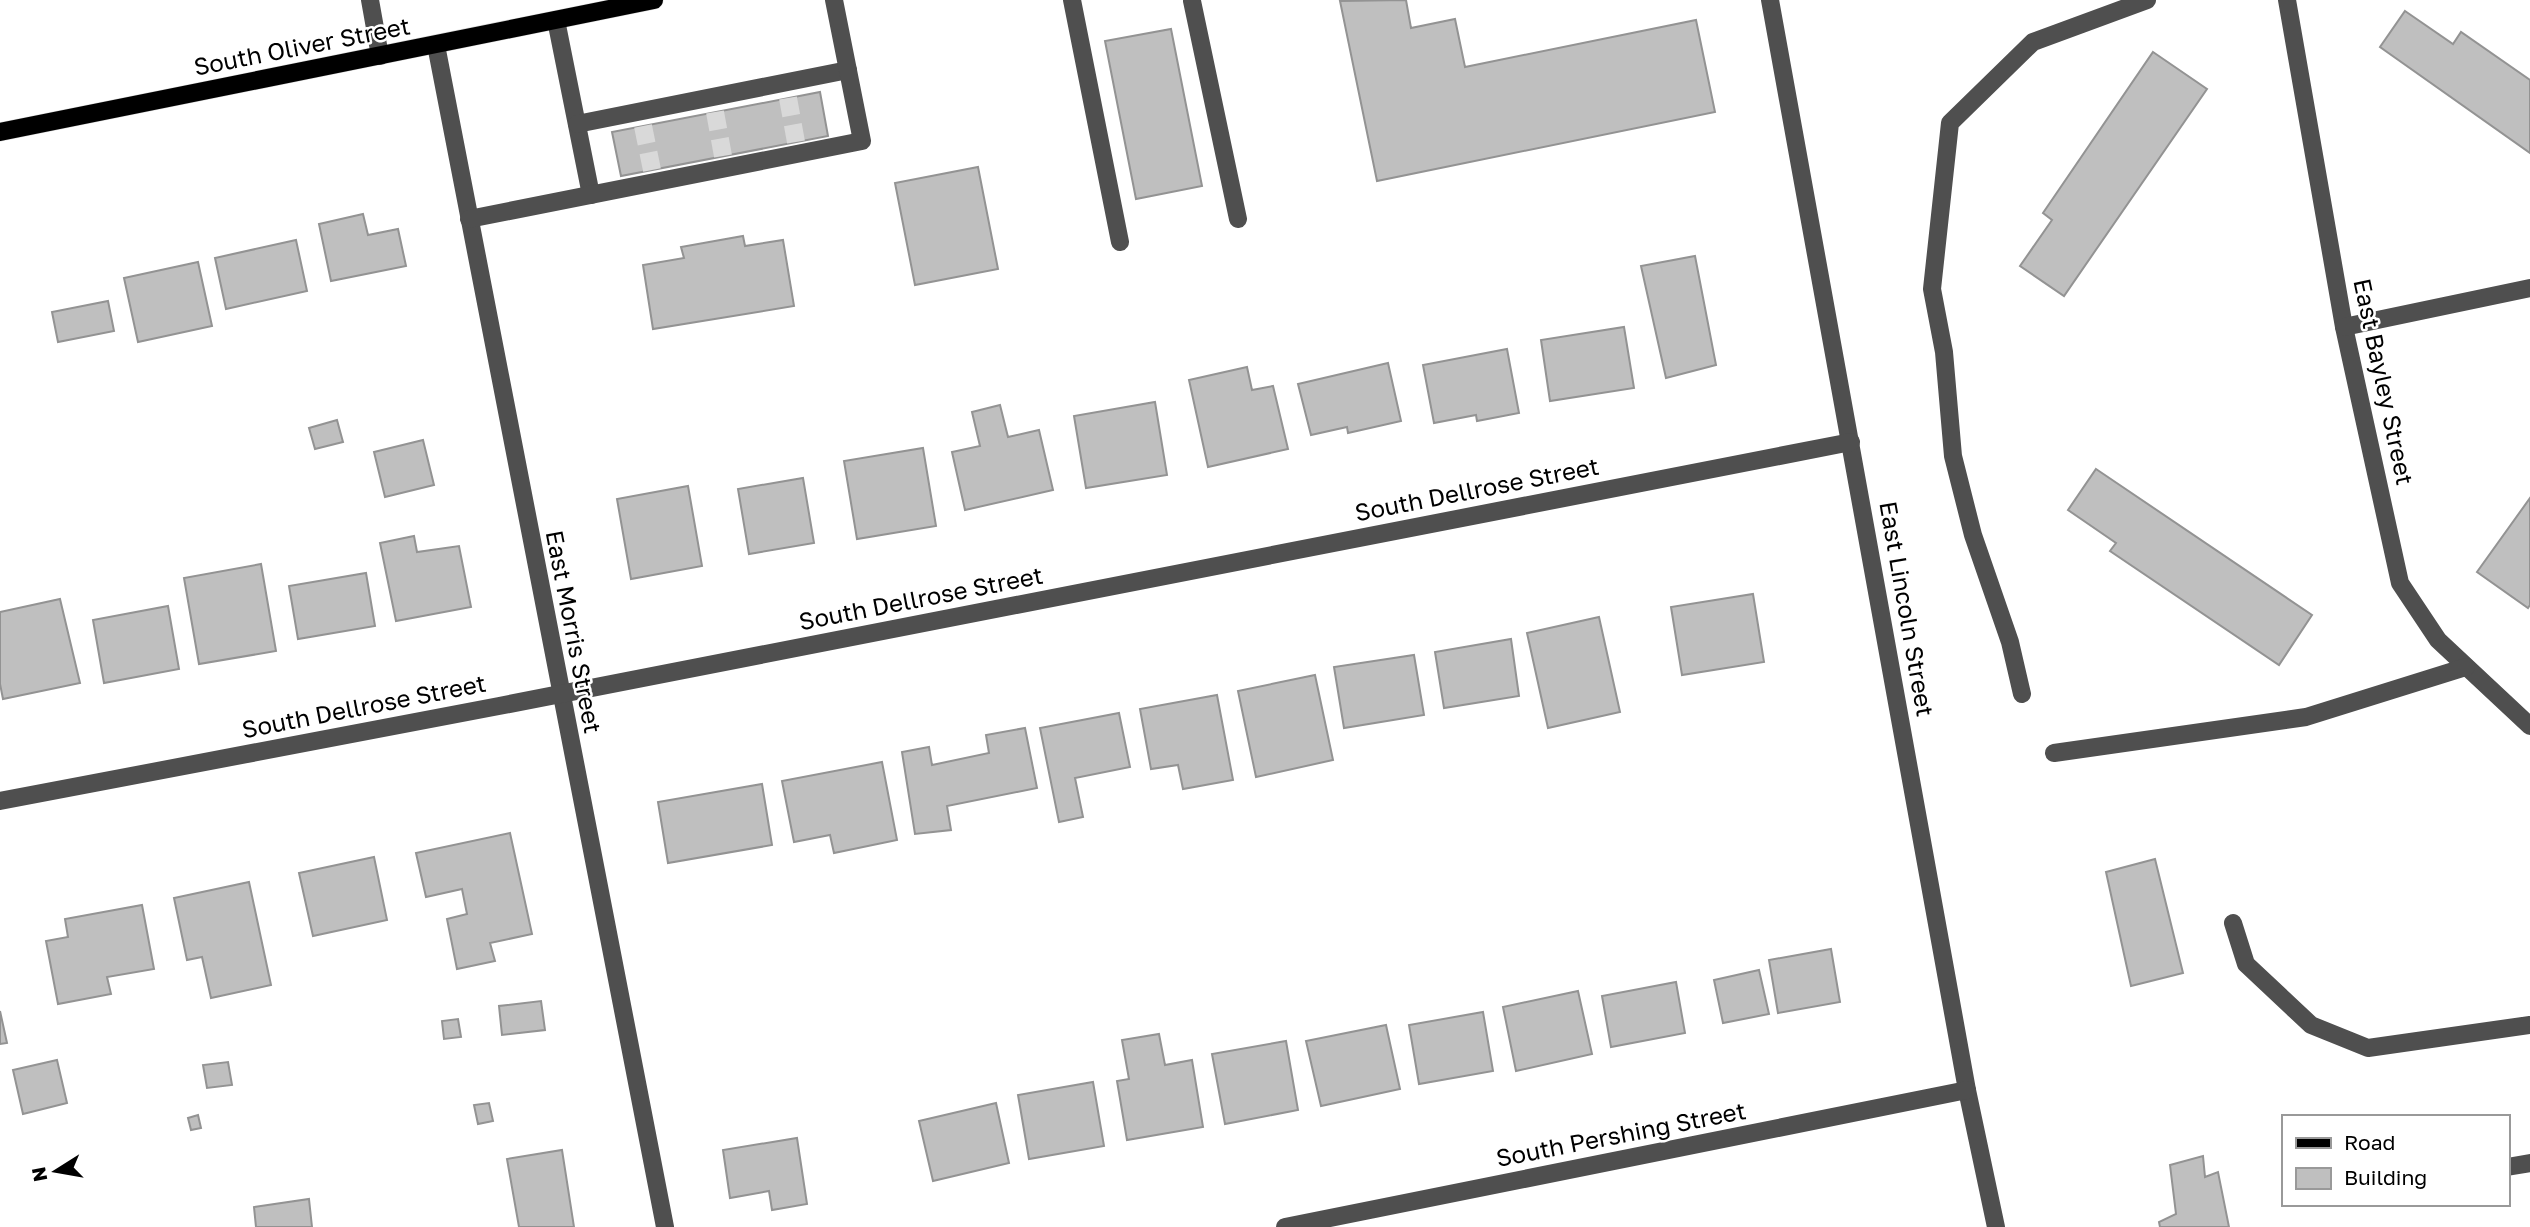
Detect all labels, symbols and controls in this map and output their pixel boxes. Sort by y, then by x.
street label: South Oliver Street [191,10,412,81]
street label: East Bayley Street [2348,276,2421,488]
street label: South Dellrose Street [1352,451,1601,526]
street label: East Lincoln Street [1874,499,1941,719]
street label: East Morris Street [541,528,608,736]
street label: South Dellrose Street [796,560,1045,635]
street label: South Dellrose Street [239,668,488,743]
street label: South Pershing Street [1493,1095,1748,1172]
legend [2282,1115,2509,1206]
text: Road [2344,1129,2395,1155]
north arrow [21,1136,91,1206]
text: Building [2344,1164,2427,1190]
text: N [26,1165,51,1184]

